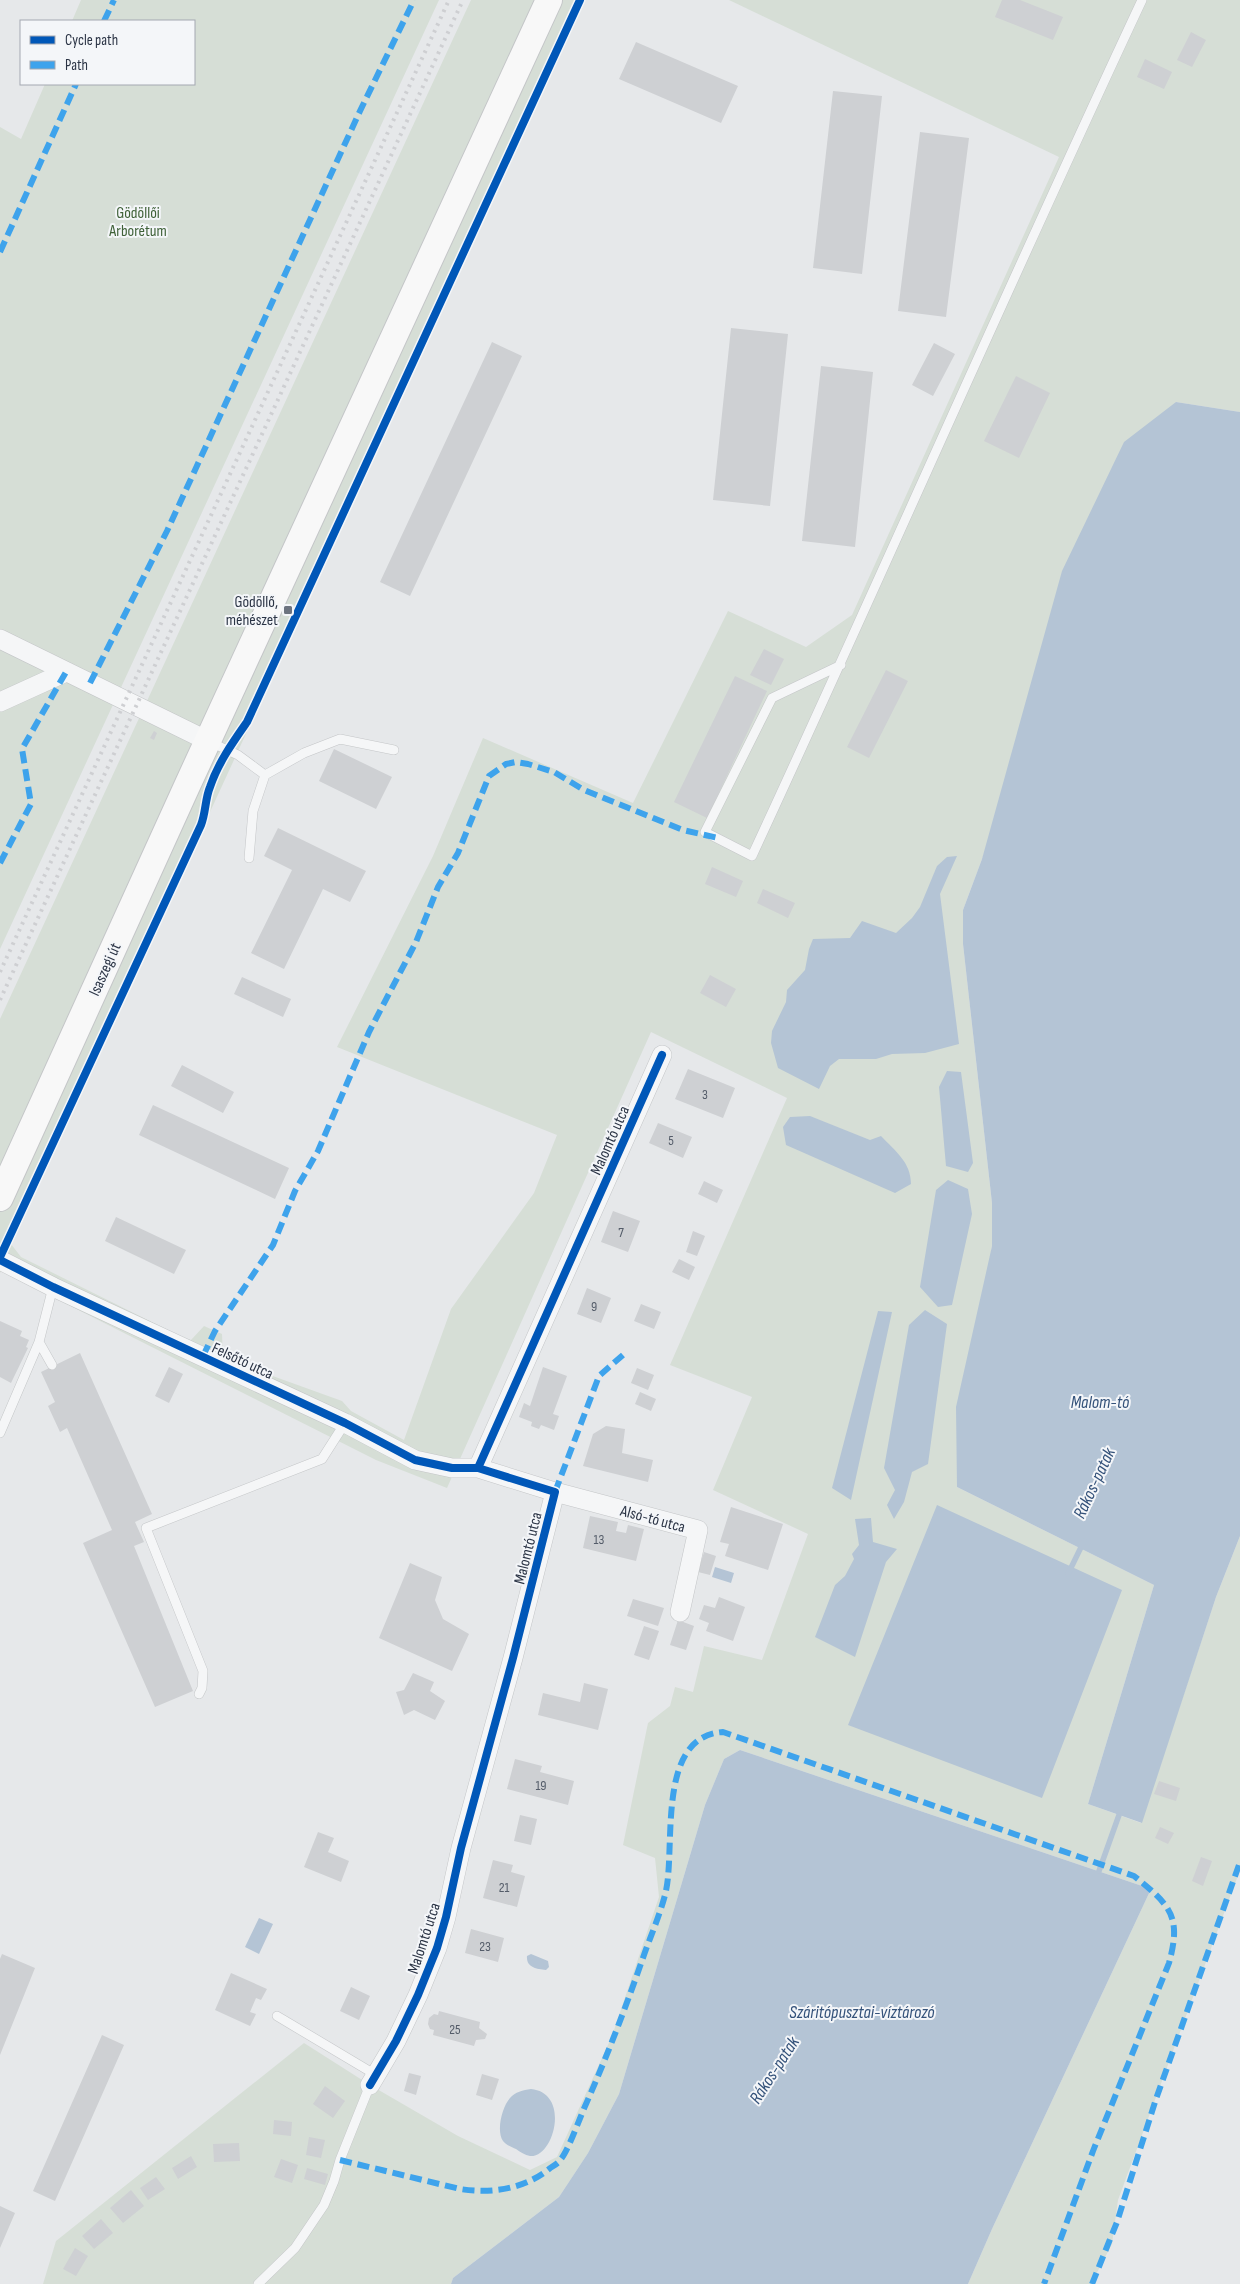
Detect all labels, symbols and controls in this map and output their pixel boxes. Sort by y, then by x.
legend [20,20,195,85]
text: Cycle path [65,31,118,50]
text: Path [65,56,88,75]
park label: Gödöllői Arborétum [108,204,167,241]
place label: Gödöllő, méhészet [226,593,278,630]
marker: Gödöllő, méhészet [282,604,294,616]
street label: Isaszegi út [85,940,125,999]
house number: 3 [702,1086,708,1103]
street label: Malomtó utca [587,1103,634,1178]
house number: 5 [668,1132,674,1149]
house number: 7 [618,1224,624,1241]
house number: 9 [591,1298,597,1315]
street label: Felsőtó utca [209,1339,276,1384]
water label: Malom-tó [1071,1392,1130,1413]
water label: Rákos-patak [1069,1443,1120,1522]
street label: Alsó-tó utca [617,1501,687,1537]
street label: Malomtó utca [510,1510,547,1586]
house number: 13 [594,1531,605,1548]
house number: 19 [535,1777,547,1794]
house number: 21 [499,1879,509,1896]
street label: Malomtó utca [404,1901,445,1976]
house number: 23 [479,1938,491,1955]
water label: Száritópusztai-víztározó [789,2002,935,2023]
house number: 25 [449,2021,461,2038]
water label: Rákos-patak [745,2032,804,2108]

